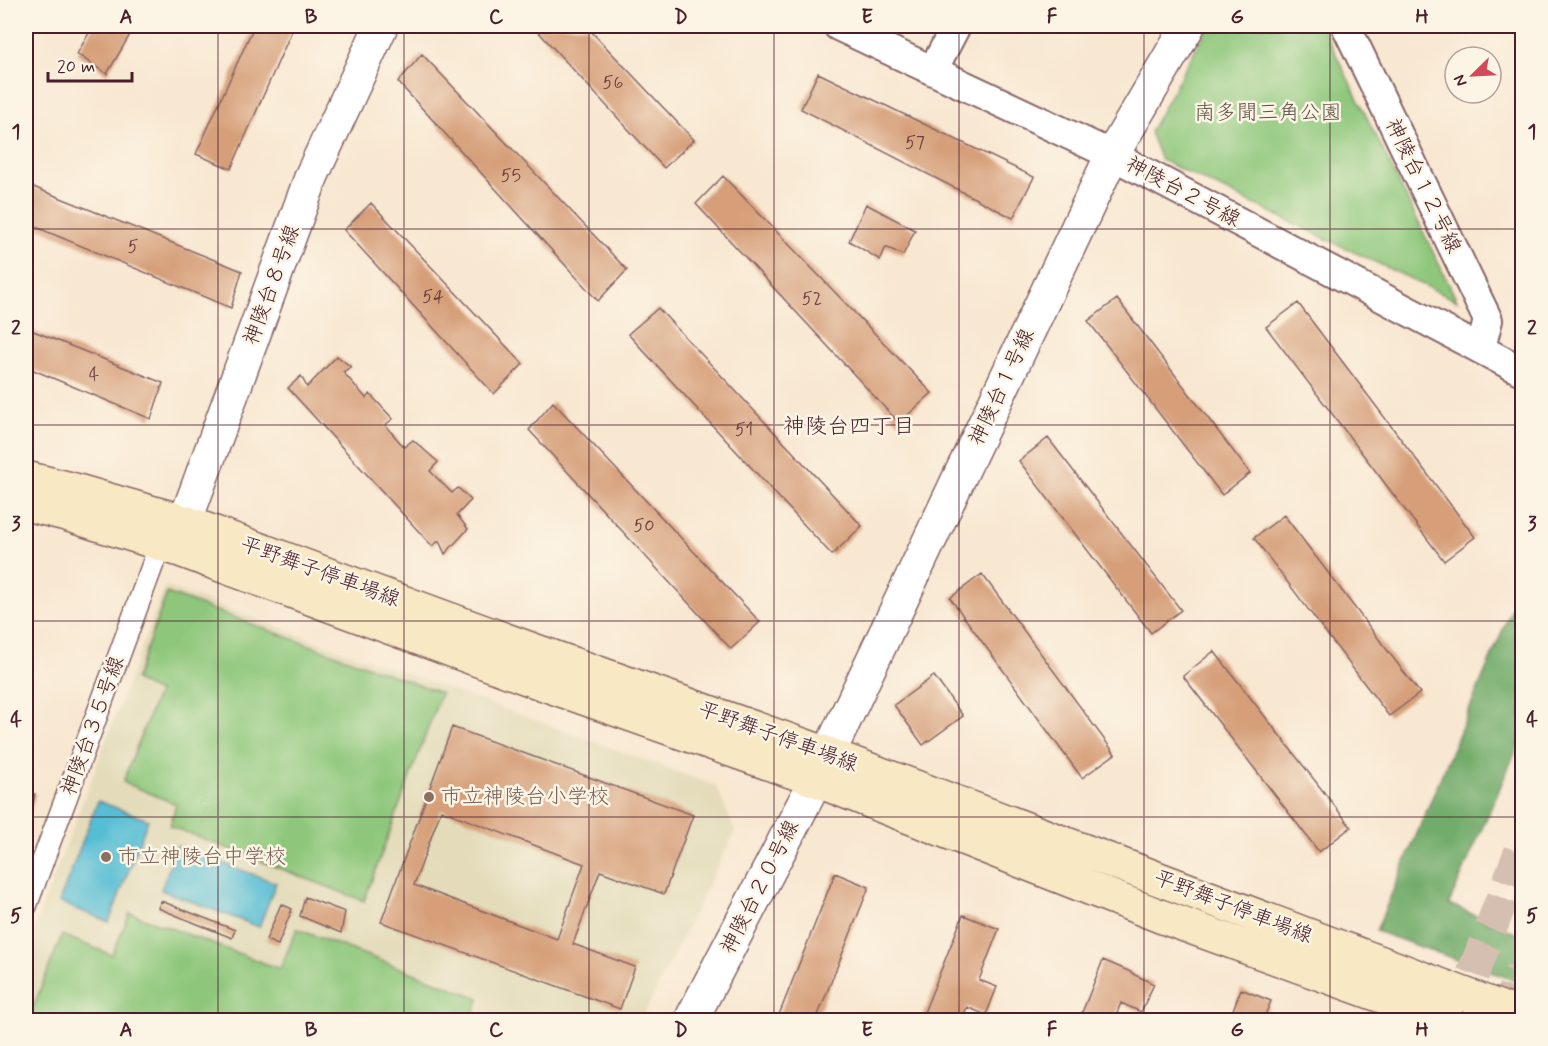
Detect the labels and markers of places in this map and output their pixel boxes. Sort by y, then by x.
place label: 市立神陵台小学校 [441,783,609,811]
marker: 市立神陵台小学校 [422,790,436,804]
place label: 市立神陵台中学校 [118,843,286,871]
marker: 市立神陵台中学校 [99,850,113,864]

